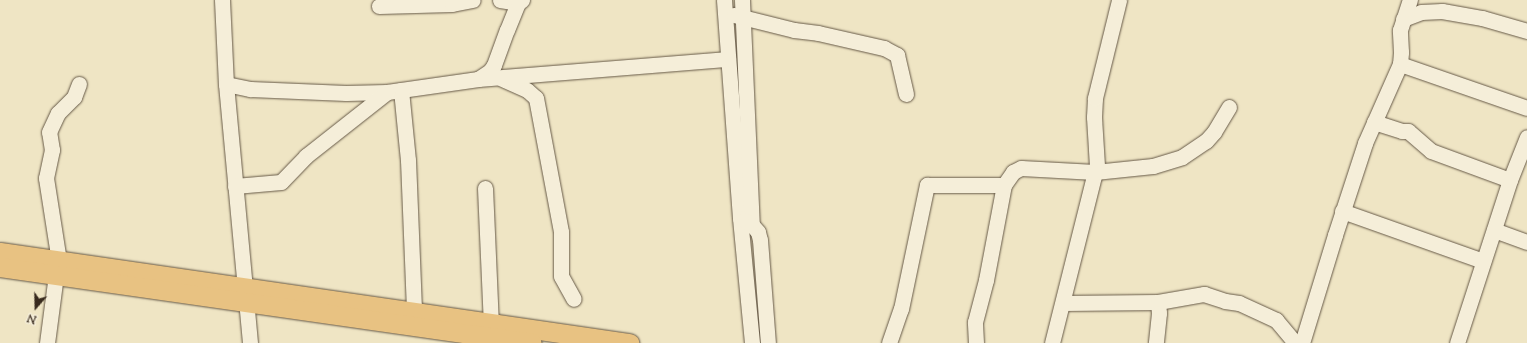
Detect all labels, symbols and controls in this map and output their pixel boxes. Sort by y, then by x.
north arrow [16,287,56,327]
text: N [25,309,39,327]

